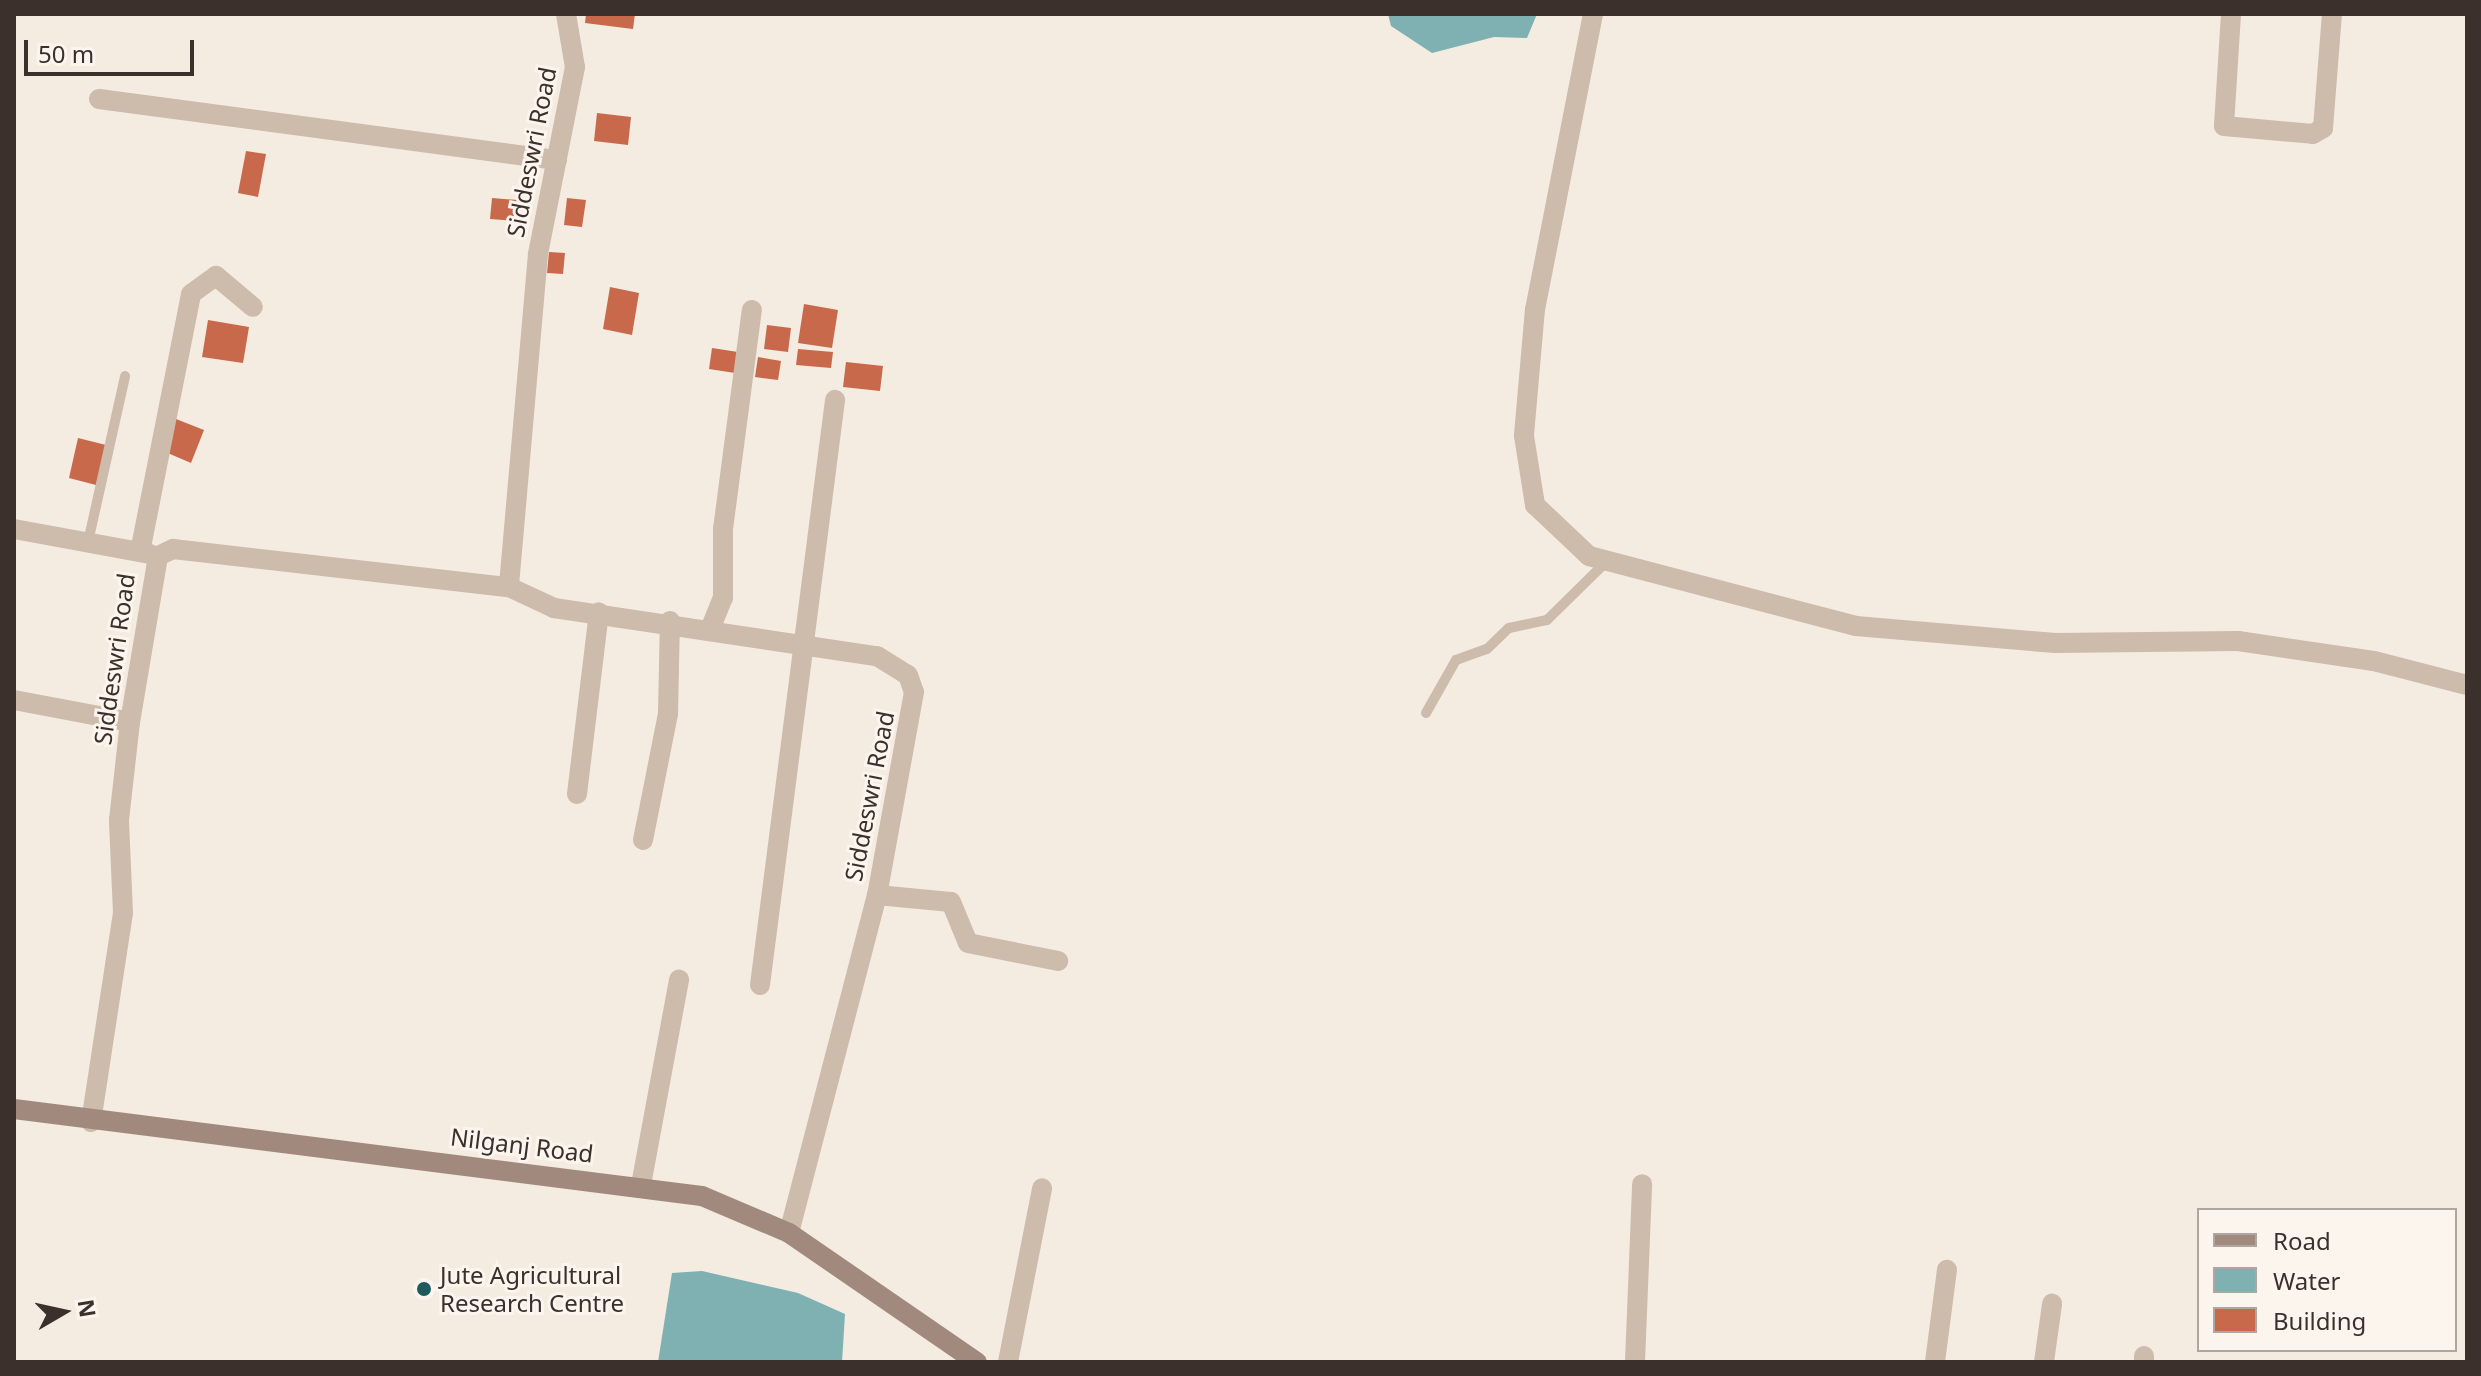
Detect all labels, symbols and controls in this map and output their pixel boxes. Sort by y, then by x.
scale bar [28,24,198,74]
text: 50 m [38,37,94,70]
street label: Siddeswri Road [500,64,562,240]
street label: Siddeswri Road [88,571,140,747]
street label: Siddeswri Road [838,708,900,884]
street label: Nilganj Road [449,1122,595,1168]
legend [2197,1208,2457,1352]
text: Road [2273,1224,2331,1257]
place label: Jute Agricultural Research Centre [440,1261,624,1317]
text: Water [2273,1264,2340,1297]
north arrow [24,1272,104,1352]
marker: Jute Agricultural Research Centre [415,1280,433,1298]
text: N [71,1297,104,1319]
text: Building [2273,1304,2366,1337]

